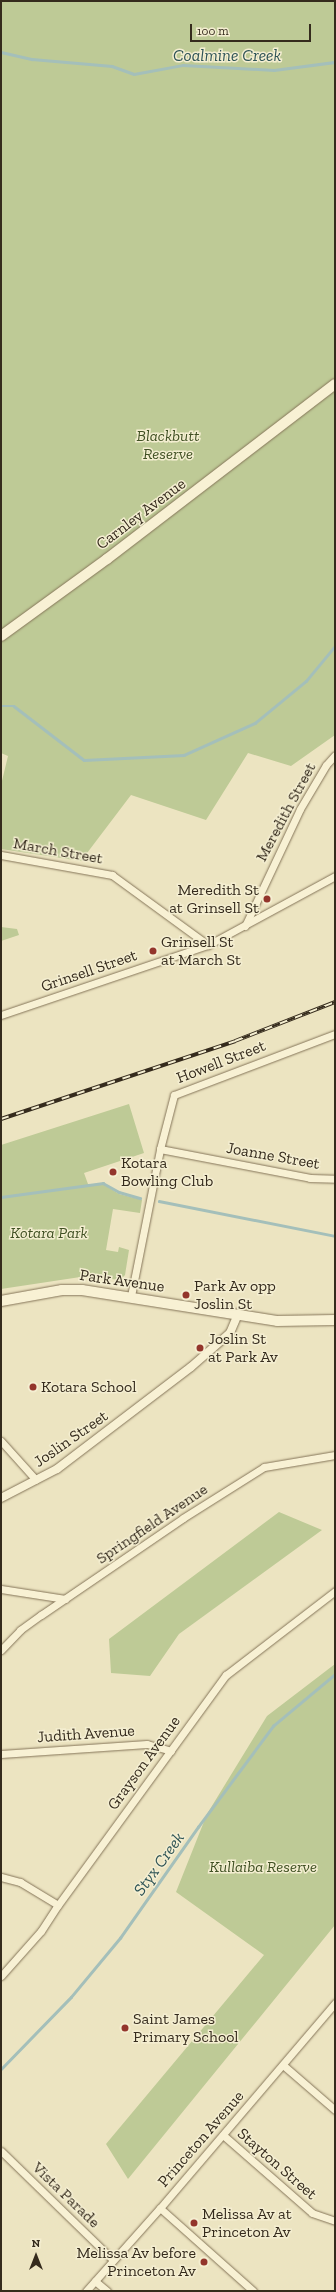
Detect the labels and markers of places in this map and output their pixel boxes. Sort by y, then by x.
place label: Meredith St at Grinsell St [169,880,259,918]
marker: Meredith St at Grinsell St [262,894,272,904]
place label: Grinsell St at March St [161,932,241,970]
marker: Grinsell St at March St [148,946,158,956]
place label: Kotara Bowling Club [121,1153,213,1191]
marker: Kotara Bowling Club [108,1167,118,1177]
place label: Park Av opp Joslin St [194,1276,277,1314]
marker: Park Av opp Joslin St [181,1290,191,1300]
place label: Joslin St at Park Av [208,1329,278,1367]
marker: Joslin St at Park Av [195,1343,205,1353]
place label: Kotara School [41,1377,136,1397]
marker: Kotara School [28,1382,38,1392]
place label: Saint James Primary School [133,2009,239,2047]
marker: Saint James Primary School [120,2023,130,2033]
place label: Melissa Av at Princeton Av [202,2204,292,2242]
marker: Melissa Av at Princeton Av [189,2218,199,2228]
place label: Melissa Av before Princeton Av [76,2243,196,2281]
marker: Melissa Av before Princeton Av [199,2257,209,2267]

